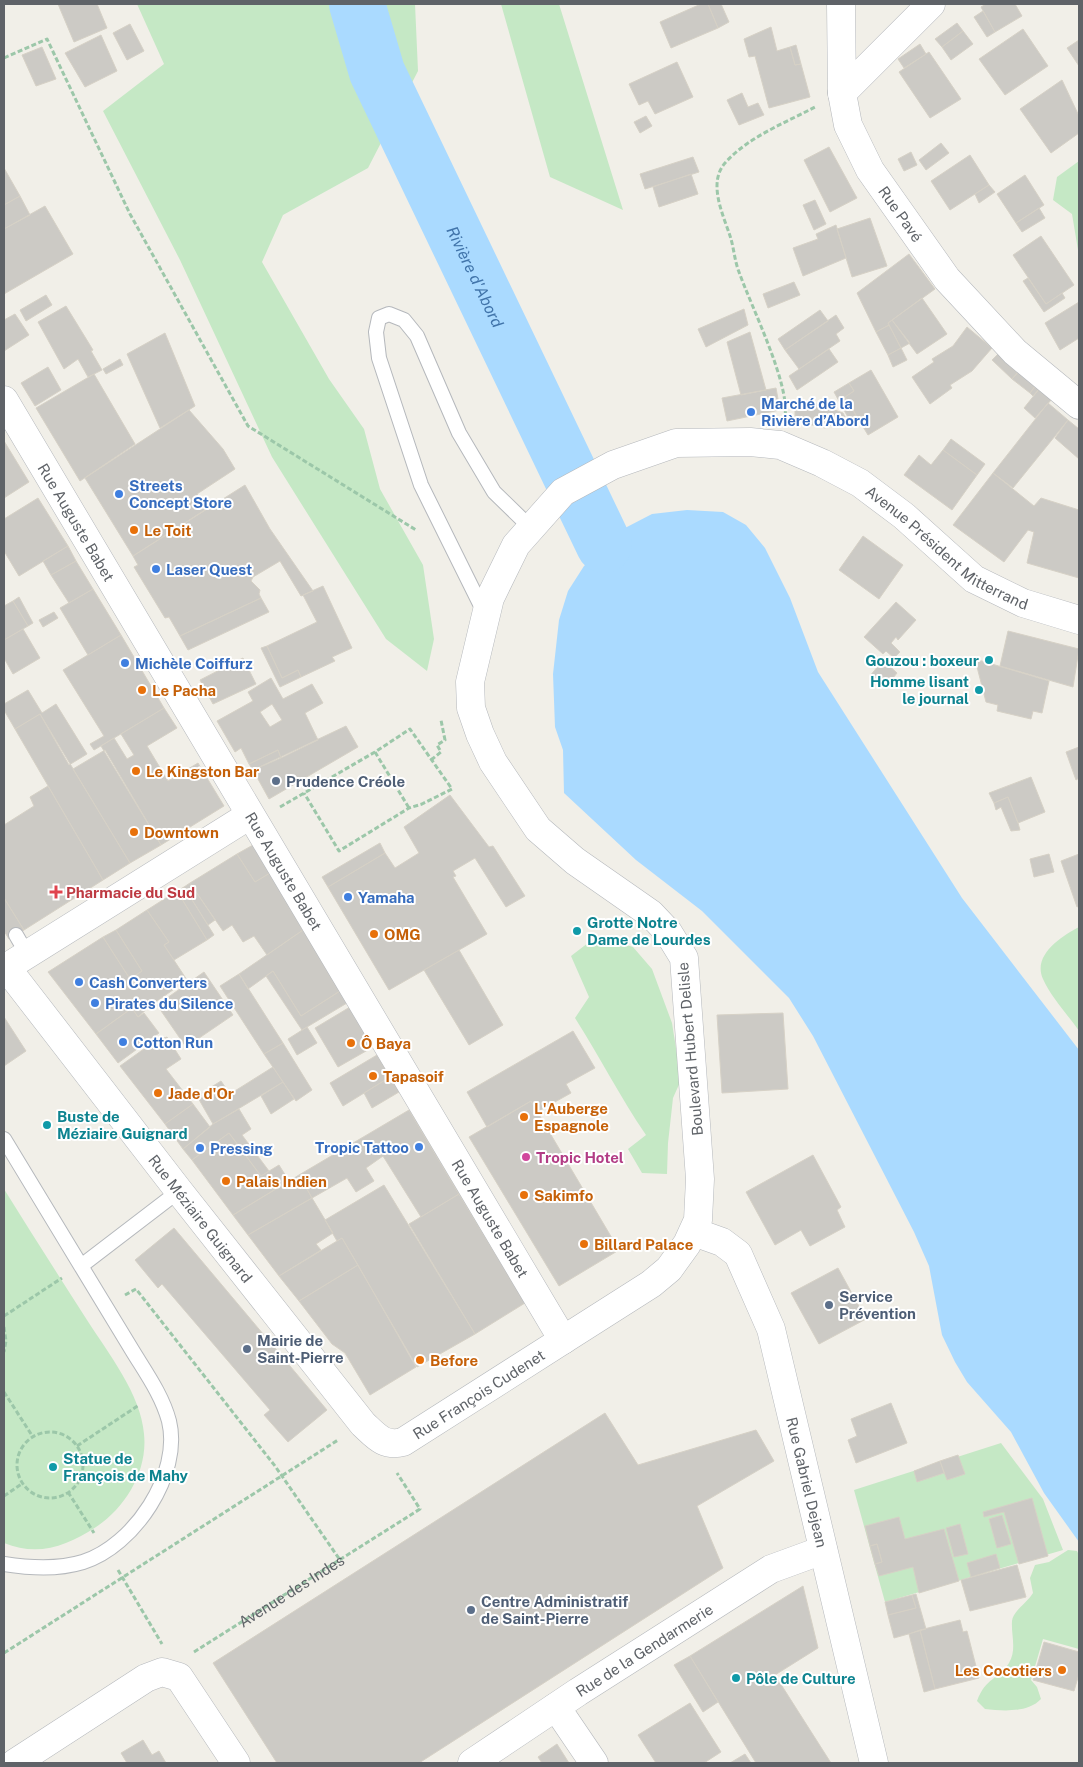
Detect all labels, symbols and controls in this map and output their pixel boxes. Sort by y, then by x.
street label: Rue Pavé [875,183,926,245]
water label: Rivière d'Abord [443,223,508,331]
place label: Marché de la Rivière d’Abord [761,395,869,429]
marker: Marché de la Rivière d’Abord [745,406,757,418]
street label: Rue Auguste Babet [35,460,118,584]
place label: Streets Concept Store [129,477,232,511]
street label: Avenue Président Mitterrand [863,482,1030,613]
marker: Streets Concept Store [113,488,125,500]
place label: Le Toit [144,522,192,539]
marker: Le Toit [128,524,140,536]
place label: Laser Quest [166,561,252,578]
marker: Laser Quest [150,563,162,575]
place label: Gouzou : boxeur [865,652,979,669]
marker: Gouzou : boxeur [983,654,995,666]
place label: Michèle Coiffurz [135,655,253,672]
marker: Michèle Coiffurz [119,657,131,669]
place label: Homme lisant le journal [870,673,969,707]
place label: Le Pacha [152,682,216,699]
marker: Le Pacha [136,684,148,696]
marker: Homme lisant le journal [973,684,985,696]
place label: Le Kingston Bar [146,763,259,780]
marker: Le Kingston Bar [130,765,142,777]
place label: Prudence Créole [286,773,405,790]
marker: Prudence Créole [270,775,282,787]
street label: Rue Auguste Babet [242,809,326,933]
place label: Downtown [144,824,219,841]
marker: Downtown [128,826,140,838]
place label: Pharmacie du Sud [66,884,195,901]
marker: Pharmacie du Sud [50,886,62,898]
place label: Yamaha [358,889,415,906]
marker: Yamaha [342,891,354,903]
place label: Grotte Notre Dame de Lourdes [587,914,711,948]
marker: Grotte Notre Dame de Lourdes [571,925,583,937]
place label: OMG [384,926,421,943]
marker: OMG [368,928,380,940]
street label: Boulevard Hubert Delisle [674,962,706,1136]
place label: Cash Converters [89,974,207,991]
marker: Cash Converters [73,976,85,988]
place label: Pirates du Silence [105,995,234,1012]
marker: Pirates du Silence [89,997,101,1009]
place label: Cotton Run [133,1034,213,1051]
place label: Ô Baya [361,1035,411,1052]
marker: Cotton Run [117,1036,129,1048]
marker: Ô Baya [345,1037,357,1049]
place label: Tapasoif [383,1068,444,1085]
marker: Tapasoif [367,1070,379,1082]
place label: Jade d'Or [168,1085,234,1102]
marker: Jade d'Or [152,1087,164,1099]
place label: L'Auberge Espagnole [534,1100,609,1134]
place label: Buste de Méziaire Guignard [57,1108,188,1142]
marker: L'Auberge Espagnole [518,1111,530,1123]
marker: Buste de Méziaire Guignard [41,1119,53,1131]
place label: Tropic Tattoo [315,1139,409,1156]
place label: Pressing [210,1140,273,1157]
marker: Tropic Tattoo [413,1141,425,1153]
marker: Pressing [194,1142,206,1154]
place label: Tropic Hotel [536,1149,624,1166]
street label: Rue Méziaire Guignard [145,1151,256,1286]
marker: Tropic Hotel [520,1151,532,1163]
street label: Rue Auguste Babet [449,1156,532,1280]
place label: Palais Indien [236,1173,327,1190]
marker: Palais Indien [220,1175,232,1187]
place label: Sakimfo [534,1187,594,1204]
marker: Sakimfo [518,1189,530,1201]
place label: Billard Palace [594,1236,693,1253]
marker: Billard Palace [578,1238,590,1250]
place label: Service Prévention [839,1288,916,1322]
marker: Service Prévention [823,1299,835,1311]
place label: Mairie de Saint-Pierre [257,1332,344,1366]
marker: Mairie de Saint-Pierre [241,1343,253,1355]
street label: Rue François Cudenet [409,1346,548,1442]
place label: Before [430,1352,478,1369]
marker: Before [414,1354,426,1366]
street label: Rue Gabriel Dejean [784,1415,831,1549]
place label: Statue de François de Mahy [63,1450,188,1484]
marker: Statue de François de Mahy [47,1461,59,1473]
street label: Avenue des Indes [235,1551,347,1630]
place label: Centre Administratif de Saint-Pierre [481,1593,628,1627]
street label: Rue de la Gendarmerie [573,1600,716,1700]
marker: Centre Administratif de Saint-Pierre [465,1604,477,1616]
place label: Les Cocotiers [955,1662,1052,1679]
marker: Les Cocotiers [1056,1664,1068,1676]
place label: Pôle de Culture [746,1670,856,1687]
marker: Pôle de Culture [730,1672,742,1684]

